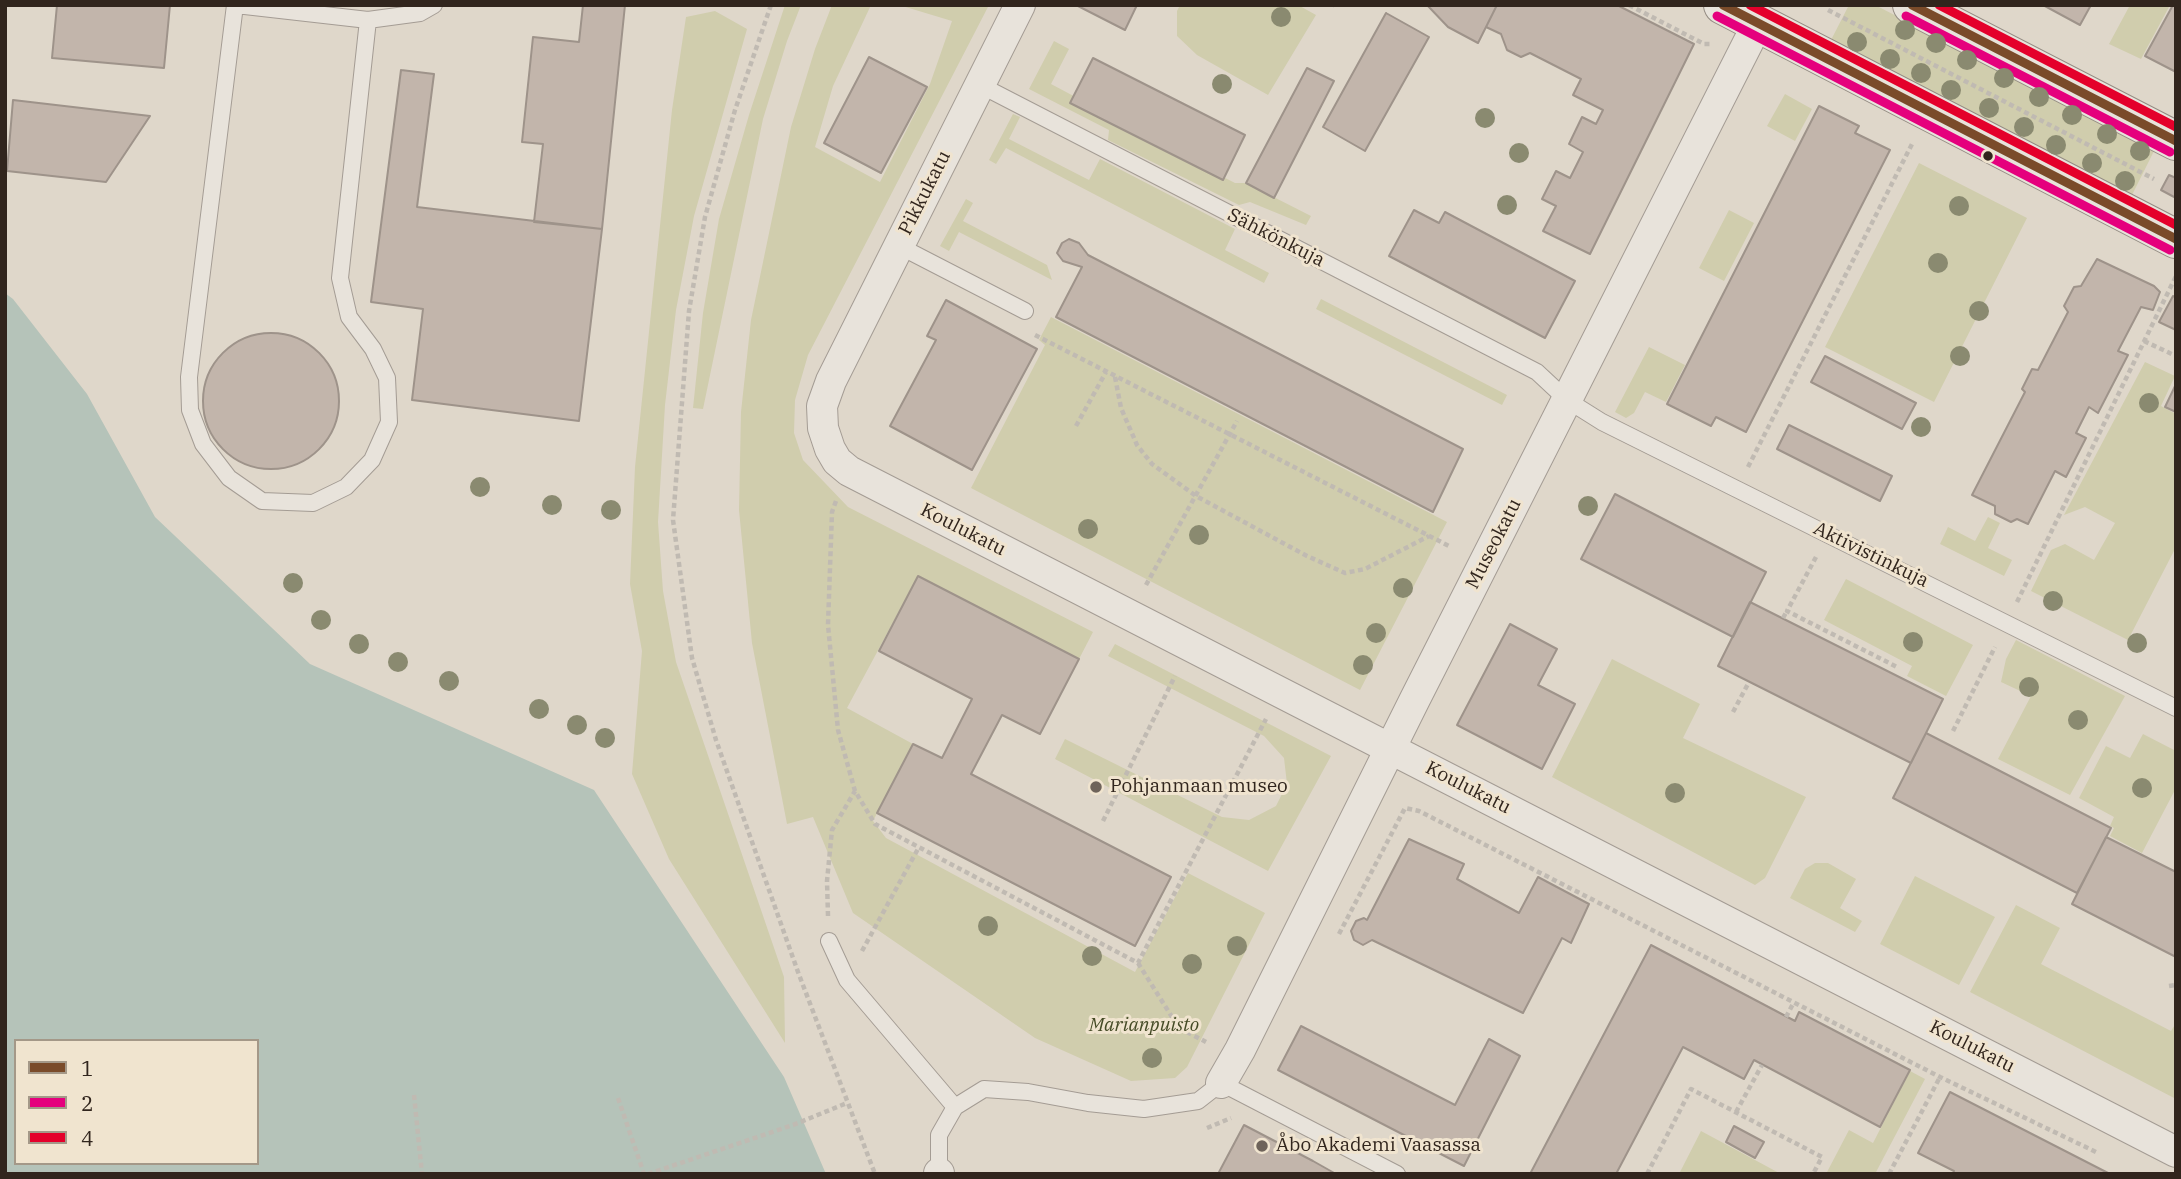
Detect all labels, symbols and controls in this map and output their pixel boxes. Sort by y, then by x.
street label: Pikkukatu [894,147,956,239]
unlabelled marker [1981,149,1995,163]
street label: Sähkönkuja [1224,204,1328,272]
street label: Museokatu [1462,495,1526,593]
street label: Koulukatu [917,499,1009,561]
street label: Aktivistinkuja [1810,517,1932,593]
street label: Koulukatu [1422,757,1514,819]
place label: Pohjanmaan museo [1110,776,1288,798]
marker: Pohjanmaan museo [1088,779,1104,795]
park label: Marianpuisto [1089,1015,1199,1037]
street label: Koulukatu [1926,1016,2018,1078]
legend [14,1039,259,1165]
text: 1 [81,1054,94,1082]
text: 2 [81,1089,94,1117]
text: 4 [81,1124,94,1152]
place label: Åbo Akademi Vaasassa [1276,1135,1481,1157]
marker: Åbo Akademi Vaasassa [1254,1138,1270,1154]

